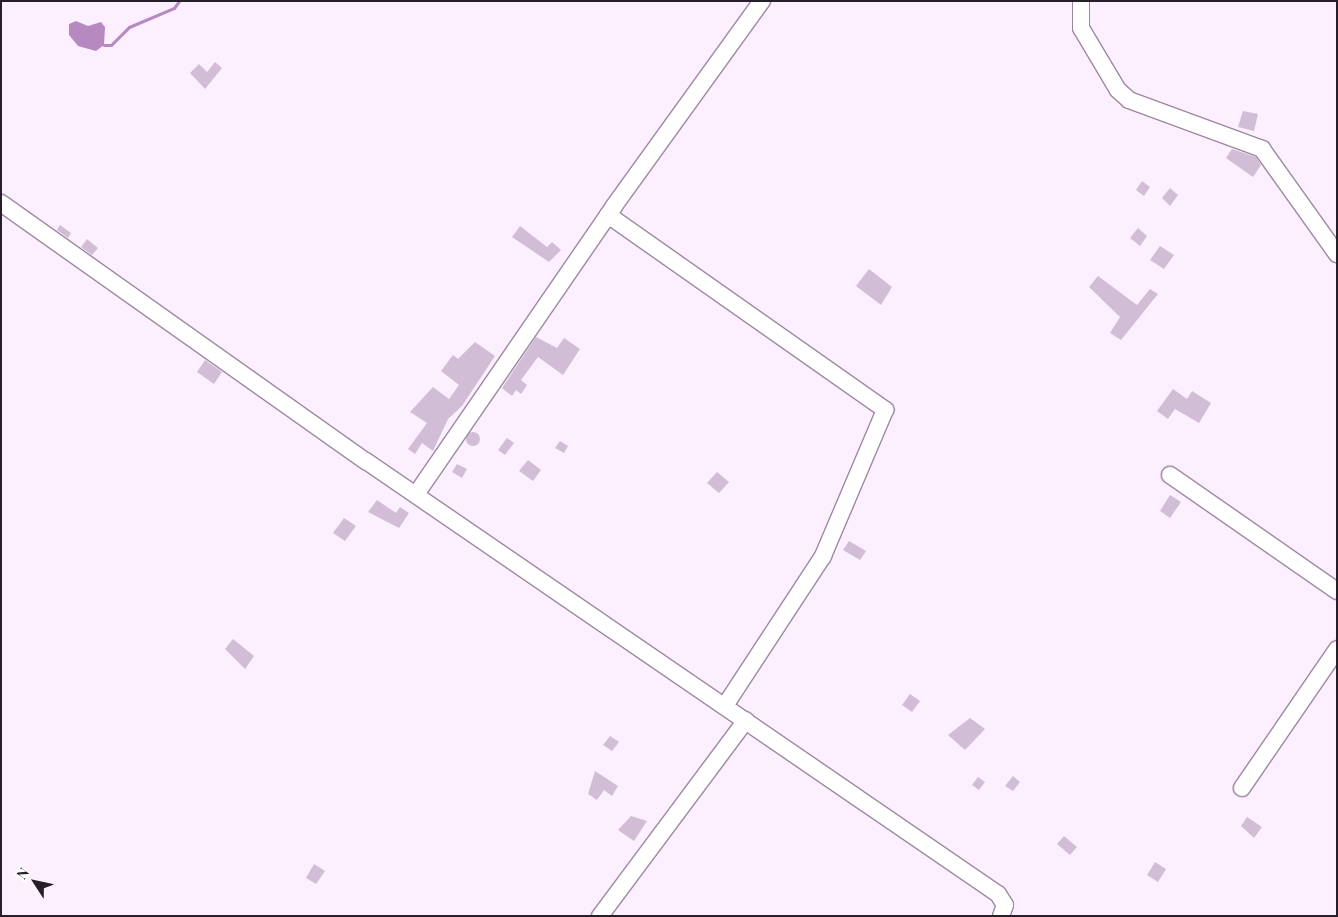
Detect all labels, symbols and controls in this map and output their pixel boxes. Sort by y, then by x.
north arrow [10,857,60,907]
text: N [12,864,33,883]

